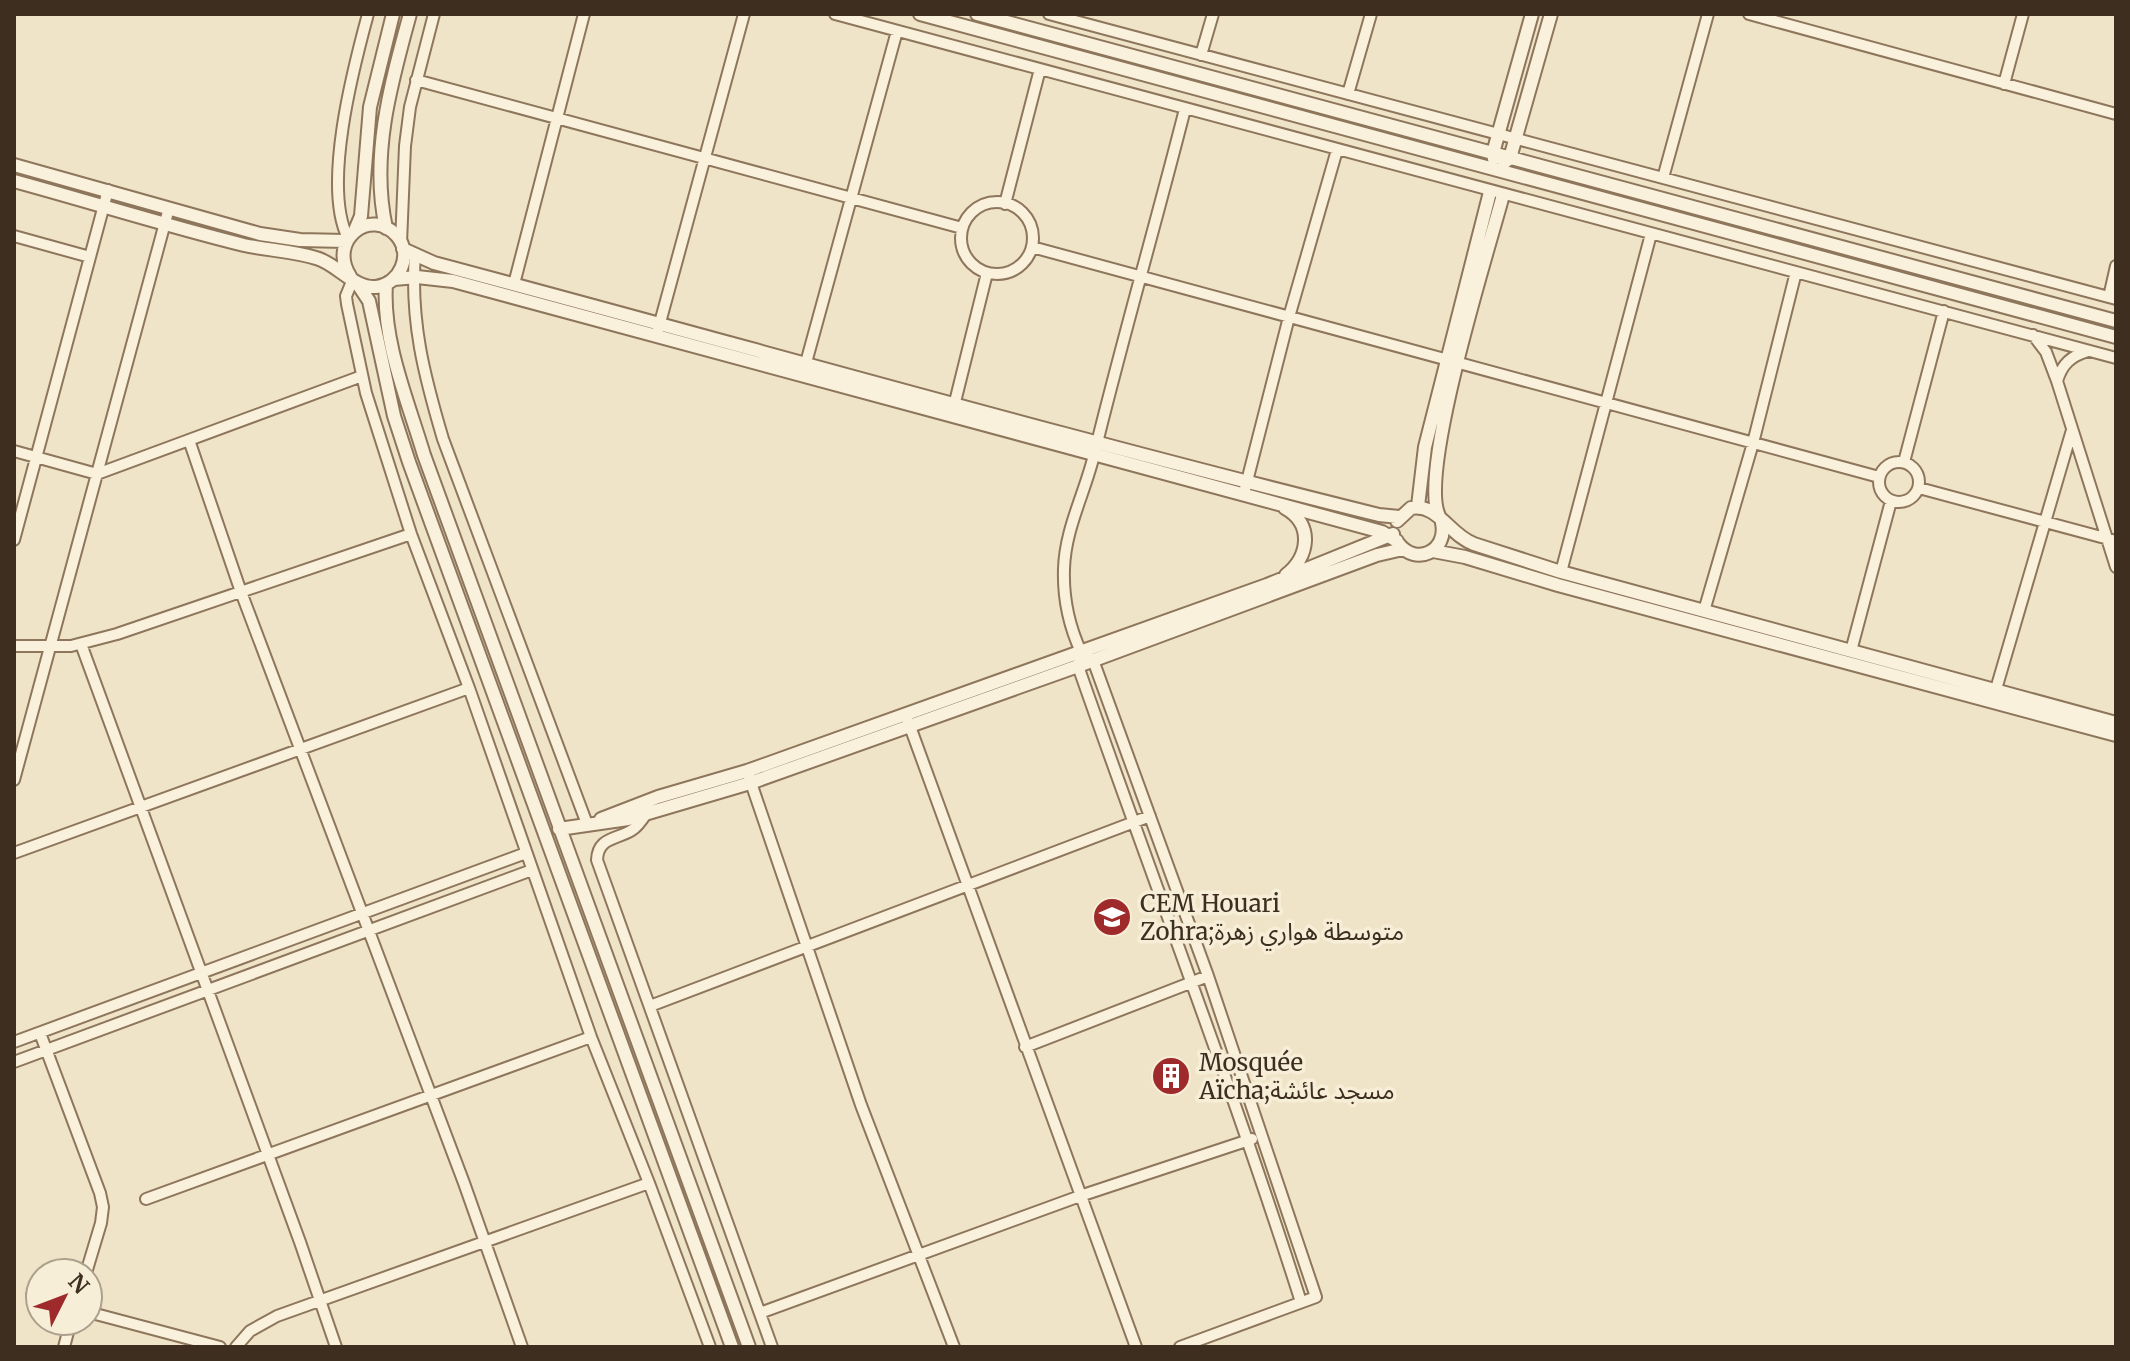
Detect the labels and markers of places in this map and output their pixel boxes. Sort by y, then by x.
place label: CEM Houari Zohra;متوسطة هواري زهرة [1140,888,1404,950]
school or university icon: CEM Houari Zohra;متوسطة هواري زهرة [1091,896,1133,938]
place label: Mosquée Aïcha;مسجد عائشة [1198,1047,1395,1106]
building icon: Mosquée Aïcha;مسجد عائشة [1150,1055,1192,1097]

